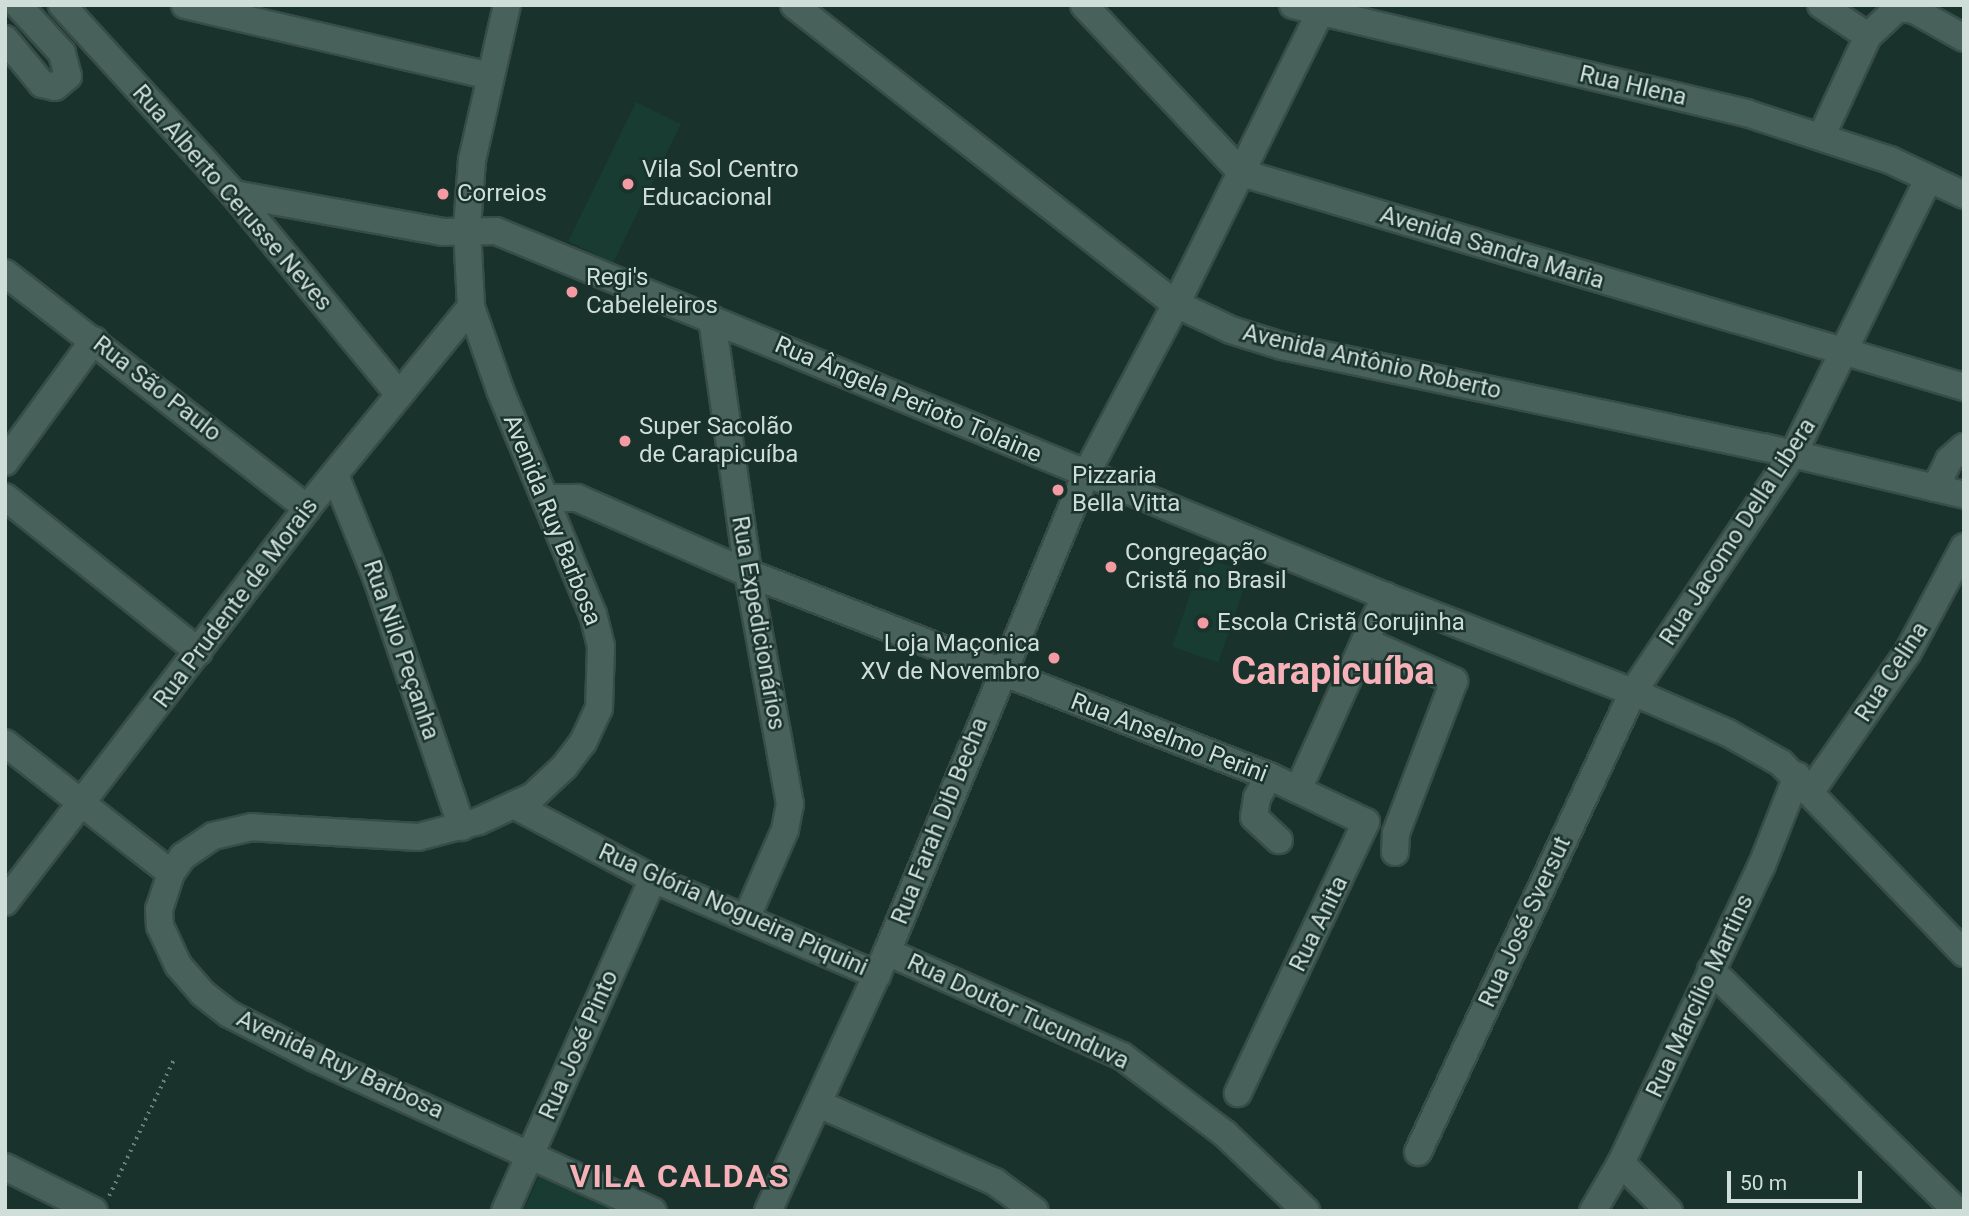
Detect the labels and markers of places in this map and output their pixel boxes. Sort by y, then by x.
place label: Vila Sol Centro Educacional [642,156,799,212]
marker: Vila Sol Centro Educacional [620,176,636,192]
place label: Correios [457,180,547,208]
marker: Correios [435,186,451,202]
place label: Regi's Cabeleleiros [586,264,718,320]
marker: Regi's Cabeleleiros [564,284,580,300]
place label: Super Sacolão de Carapicuíba [639,413,798,469]
marker: Super Sacolão de Carapicuíba [617,433,633,449]
place label: Pizzaria Bella Vitta [1072,462,1180,518]
marker: Pizzaria Bella Vitta [1050,482,1066,498]
place label: Congregação Cristã no Brasil [1125,539,1286,595]
marker: Congregação Cristã no Brasil [1103,559,1119,575]
place label: Escola Cristã Corujinha [1217,609,1465,637]
marker: Escola Cristã Corujinha [1195,615,1211,631]
place label: Loja Maçonica XV de Novembro [860,630,1040,686]
marker: Loja Maçonica XV de Novembro [1046,650,1062,666]

